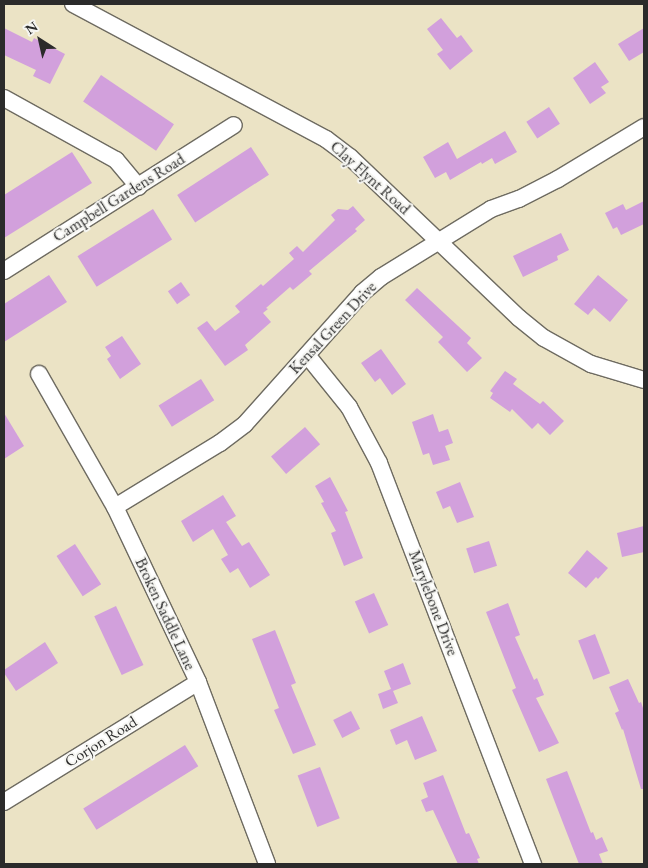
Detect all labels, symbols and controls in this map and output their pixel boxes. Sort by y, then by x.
north arrow [15,15,65,65]
text: N [22,17,41,38]
street label: Clay Flynt Road [326,137,414,219]
street label: Campbell Gardens Road [50,150,188,246]
street label: Kensal Green Drive [285,278,381,378]
street label: Marylebone Drive [404,548,462,658]
street label: Broken Saddle Lane [131,555,199,673]
street label: Corjon Road [61,712,141,772]

